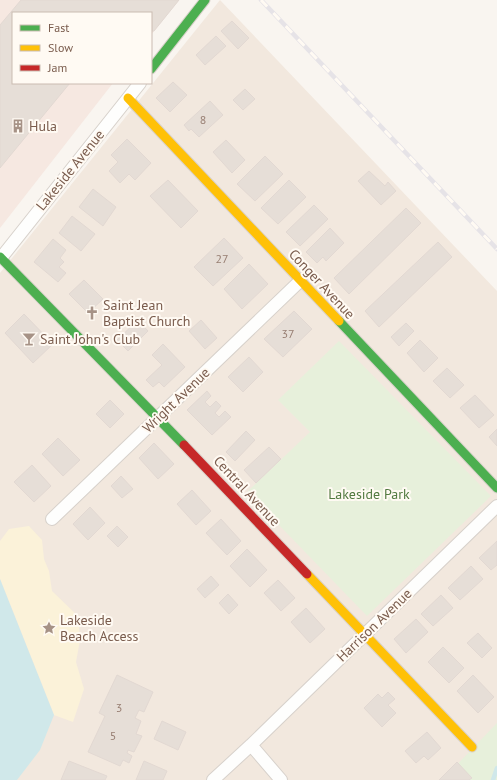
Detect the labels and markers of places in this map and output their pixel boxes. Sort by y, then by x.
place label: Hula [29,117,57,135]
building icon: Hula [10,118,26,134]
place label: Saint Jean Baptist Church [103,296,191,330]
church icon: Saint Jean Baptist Church [84,305,100,321]
place label: Saint John's Club [40,330,140,348]
bar icon: Saint John's Club [21,331,37,347]
place label: Lakeside Beach Access [60,611,138,645]
place icon: Lakeside Beach Access [41,620,57,636]

